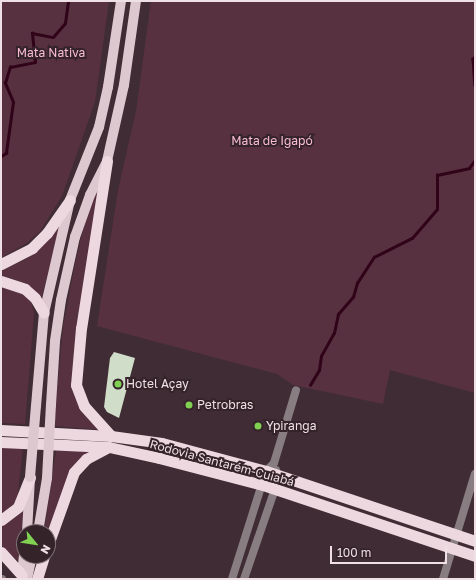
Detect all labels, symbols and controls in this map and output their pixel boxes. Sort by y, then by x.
park label: Mata Nativa [17,46,85,60]
park label: Mata de Igapó [231,134,313,148]
place label: Hotel Açay [126,377,189,391]
marker: Hotel Açay [113,379,123,389]
place label: Petrobras [197,398,253,412]
marker: Petrobras [184,400,194,410]
place label: Ypiranga [266,419,316,433]
marker: Ypiranga [253,421,263,431]
street label: Rodovia Santarém-Cuiabá [148,437,296,489]
north arrow [16,524,56,564]
scale bar [332,538,449,564]
text: N [38,543,54,557]
text: 100 m [337,545,371,560]

